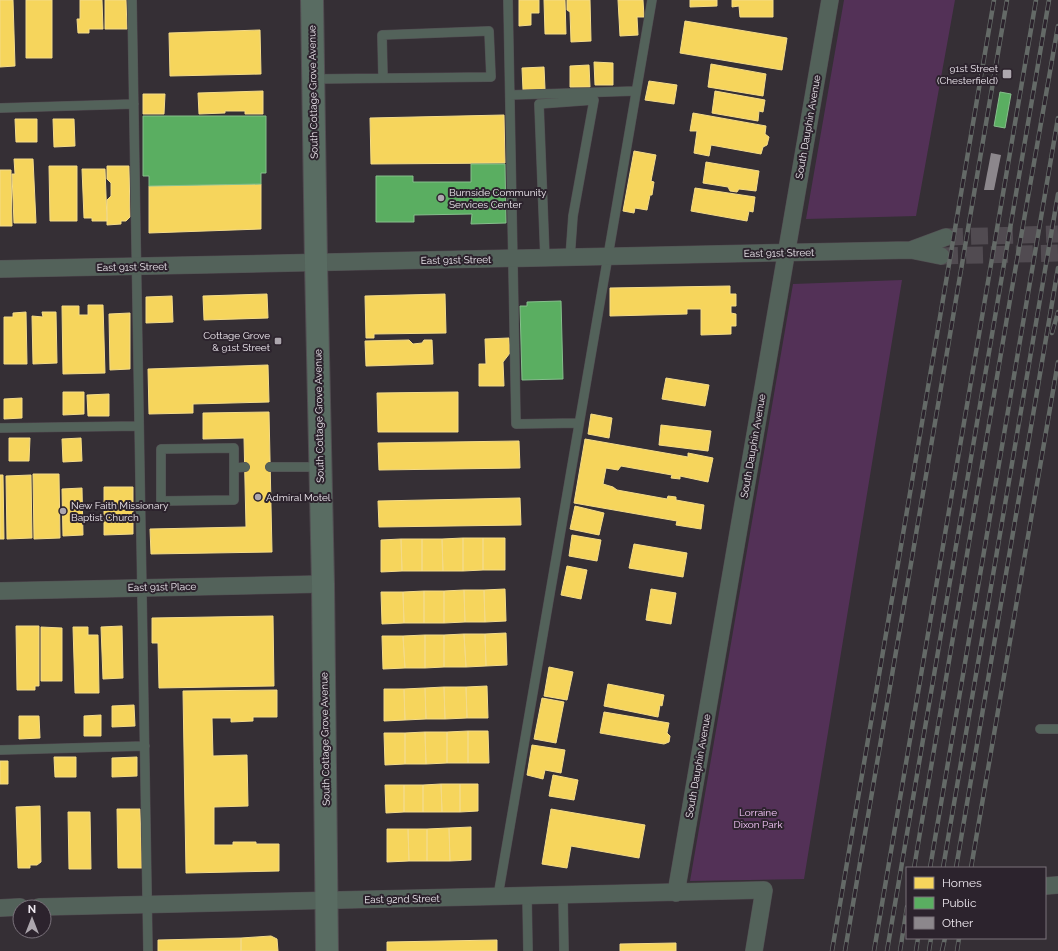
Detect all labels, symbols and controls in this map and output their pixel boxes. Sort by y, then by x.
street label: South Cottage Grove Avenue [306,25,320,159]
place label: 91st Street (Chesterfield) [937,63,999,86]
marker: 91st Street (Chesterfield) [1001,68,1013,80]
street label: South Dauphin Avenue [793,74,823,180]
place label: Burnside Community Services Center [449,187,547,210]
marker: Burnside Community Services Center [436,193,446,203]
street label: East 91st Street [743,247,815,259]
street label: East 91st Street [420,254,492,266]
street label: East 91st Street [96,261,168,273]
place label: Cottage Grove & 91st Street [203,330,271,353]
marker: Cottage Grove & 91st Street [273,336,283,346]
street label: South Cottage Grove Avenue [312,349,326,483]
street label: South Dauphin Avenue [738,393,768,499]
marker: Admiral Motel [253,492,263,502]
place label: Admiral Motel [266,492,331,503]
place label: New Faith Missionary Baptist Church [71,500,169,523]
marker: New Faith Missionary Baptist Church [58,506,68,516]
street label: East 91st Place [128,581,197,593]
street label: South Cottage Grove Avenue [318,672,332,806]
street label: South Dauphin Avenue [683,713,713,819]
park label: Lorraine Dixon Park [734,807,783,830]
legend [906,867,1046,939]
text: Homes [942,876,982,890]
street label: East 92nd Street [364,893,441,905]
text: Public [942,896,977,910]
north arrow [12,899,52,939]
text: N [28,903,36,916]
text: Other [942,916,974,930]

